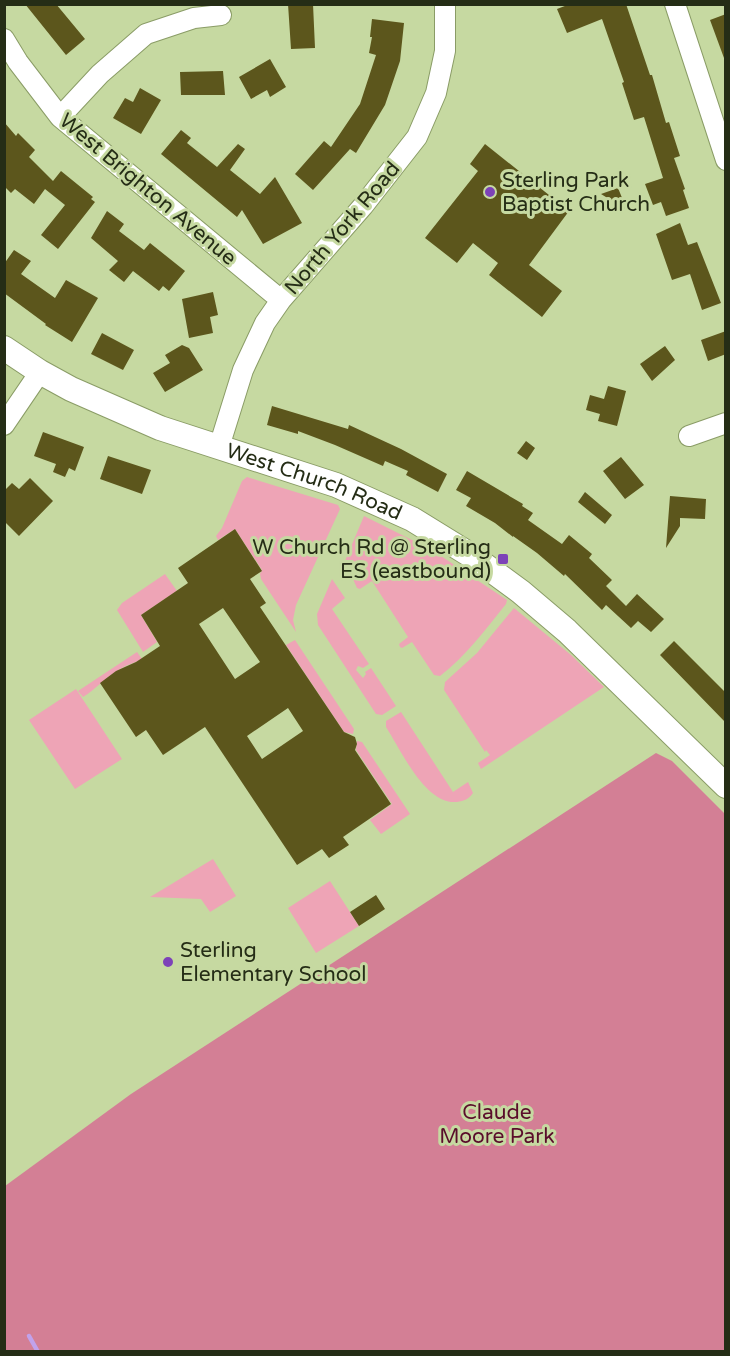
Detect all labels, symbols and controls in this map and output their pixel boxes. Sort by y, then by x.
street label: West Brighton Avenue [54,108,241,271]
street label: North York Road [279,157,405,300]
place label: Sterling Park Baptist Church [502,168,650,217]
marker: Sterling Park Baptist Church [483,185,497,199]
street label: West Church Road [223,438,406,526]
place label: W Church Rd @ Sterling ES (eastbound) [252,535,491,584]
marker: W Church Rd @ Sterling ES (eastbound) [496,552,510,566]
place label: Sterling Elementary School [180,938,367,987]
marker: Sterling Elementary School [161,955,175,969]
park label: Claude Moore Park [439,1100,555,1149]

